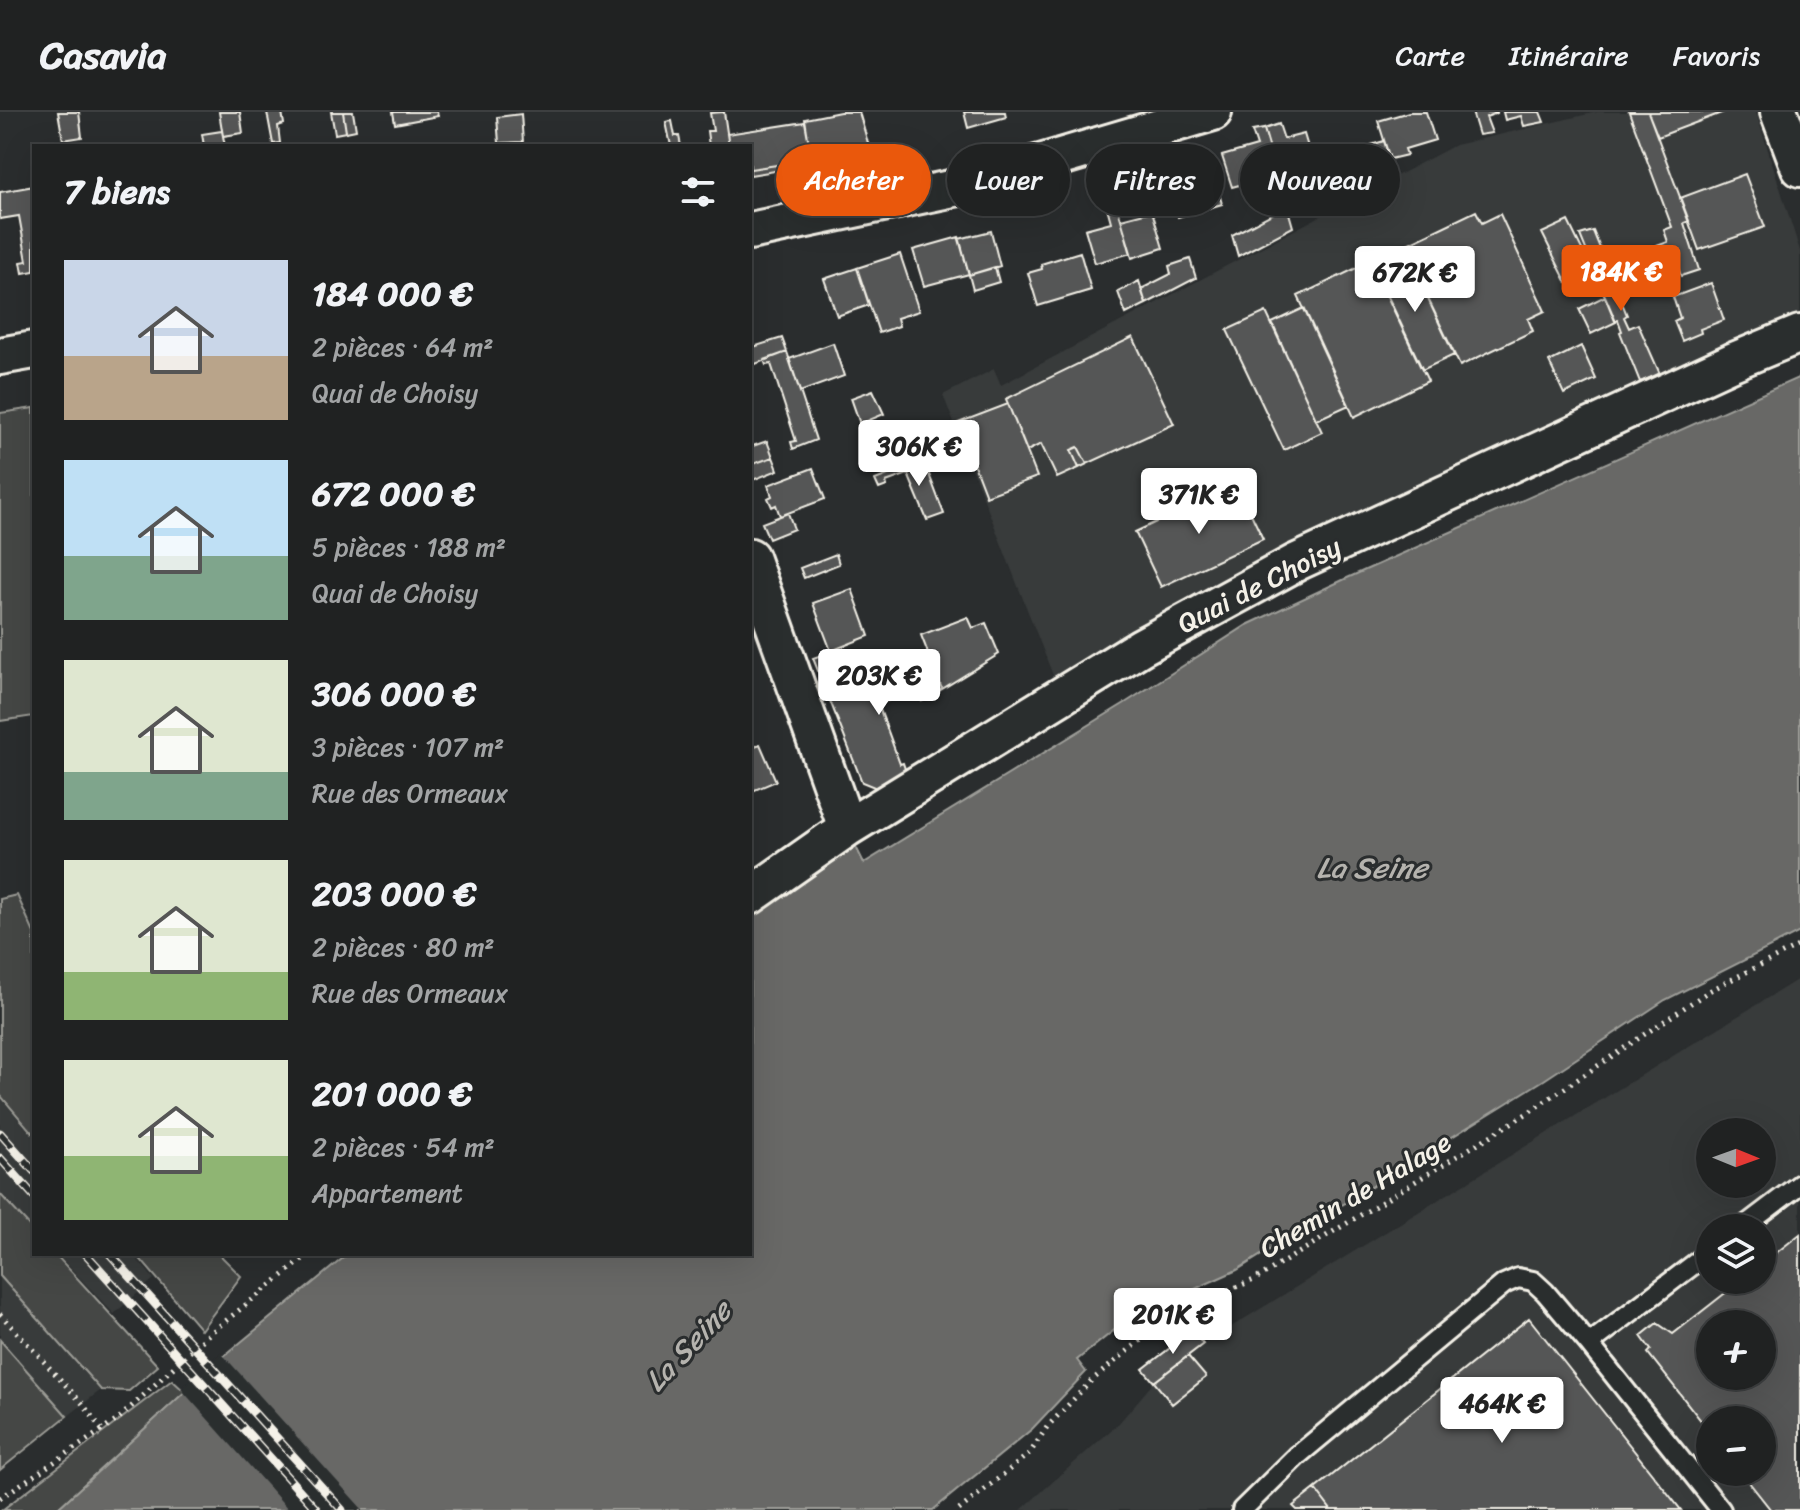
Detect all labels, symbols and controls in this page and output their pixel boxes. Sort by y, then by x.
text: Casavia [40,22,167,89]
text: Carte [1395,31,1465,80]
text: Itinéraire [1509,31,1629,80]
text: Favoris [1673,31,1760,80]
chip: Acheter [776,144,931,216]
chip: Louer [947,144,1070,216]
chip: Filtres [1086,144,1224,216]
chip: Nouveau [1240,144,1400,216]
text: 7 biens [64,162,170,222]
icon: filters [676,170,720,214]
pin: 184K € [1556,245,1686,313]
pin: 672K € [1350,246,1480,314]
text: 184K € [1580,248,1662,294]
text: 672K € [1373,249,1457,295]
text: 184 000 € [312,264,473,324]
icon: home [128,292,224,388]
text: 2 pièces · 64 m² [312,324,493,370]
text: Quai de Choisy [312,370,478,416]
pin: 306K € [854,420,984,488]
text: 306K € [876,423,962,469]
text: 672 000 € [312,464,475,524]
pin: 371K € [1134,468,1264,536]
text: 371K € [1159,471,1239,517]
icon: home [128,492,224,588]
street label: Quai de Choisy [1168,522,1350,647]
text: 5 pièces · 188 m² [312,524,506,570]
text: Quai de Choisy [312,570,478,616]
pin: 203K € [814,649,944,717]
text: 203K € [836,652,922,698]
text: 306 000 € [312,664,476,724]
icon: home [128,692,224,788]
text: 3 pièces · 107 m² [312,724,504,770]
text: Rue des Ormeaux [312,770,508,816]
water label: La Seine [1317,841,1430,895]
text: 203 000 € [312,864,477,924]
icon: home [128,892,224,988]
text: 2 pièces · 80 m² [312,924,495,970]
text: Rue des Ormeaux [312,970,508,1016]
text: 201 000 € [312,1064,472,1124]
icon: home [128,1092,224,1188]
street label: Chemin de Halage [1249,1118,1461,1272]
north arrow [1696,1118,1776,1198]
map controls [1696,1118,1776,1486]
text: 2 pièces · 54 m² [312,1124,495,1170]
text: Appartement [312,1170,463,1216]
button: layers [1696,1214,1776,1294]
water label: La Seine [630,1285,747,1405]
pin: 201K € [1108,1288,1238,1356]
text: 201K € [1132,1291,1214,1337]
button: + [1696,1310,1776,1390]
pin: 464K € [1437,1377,1567,1445]
text: 464K € [1458,1380,1546,1426]
button: − [1696,1406,1776,1486]

